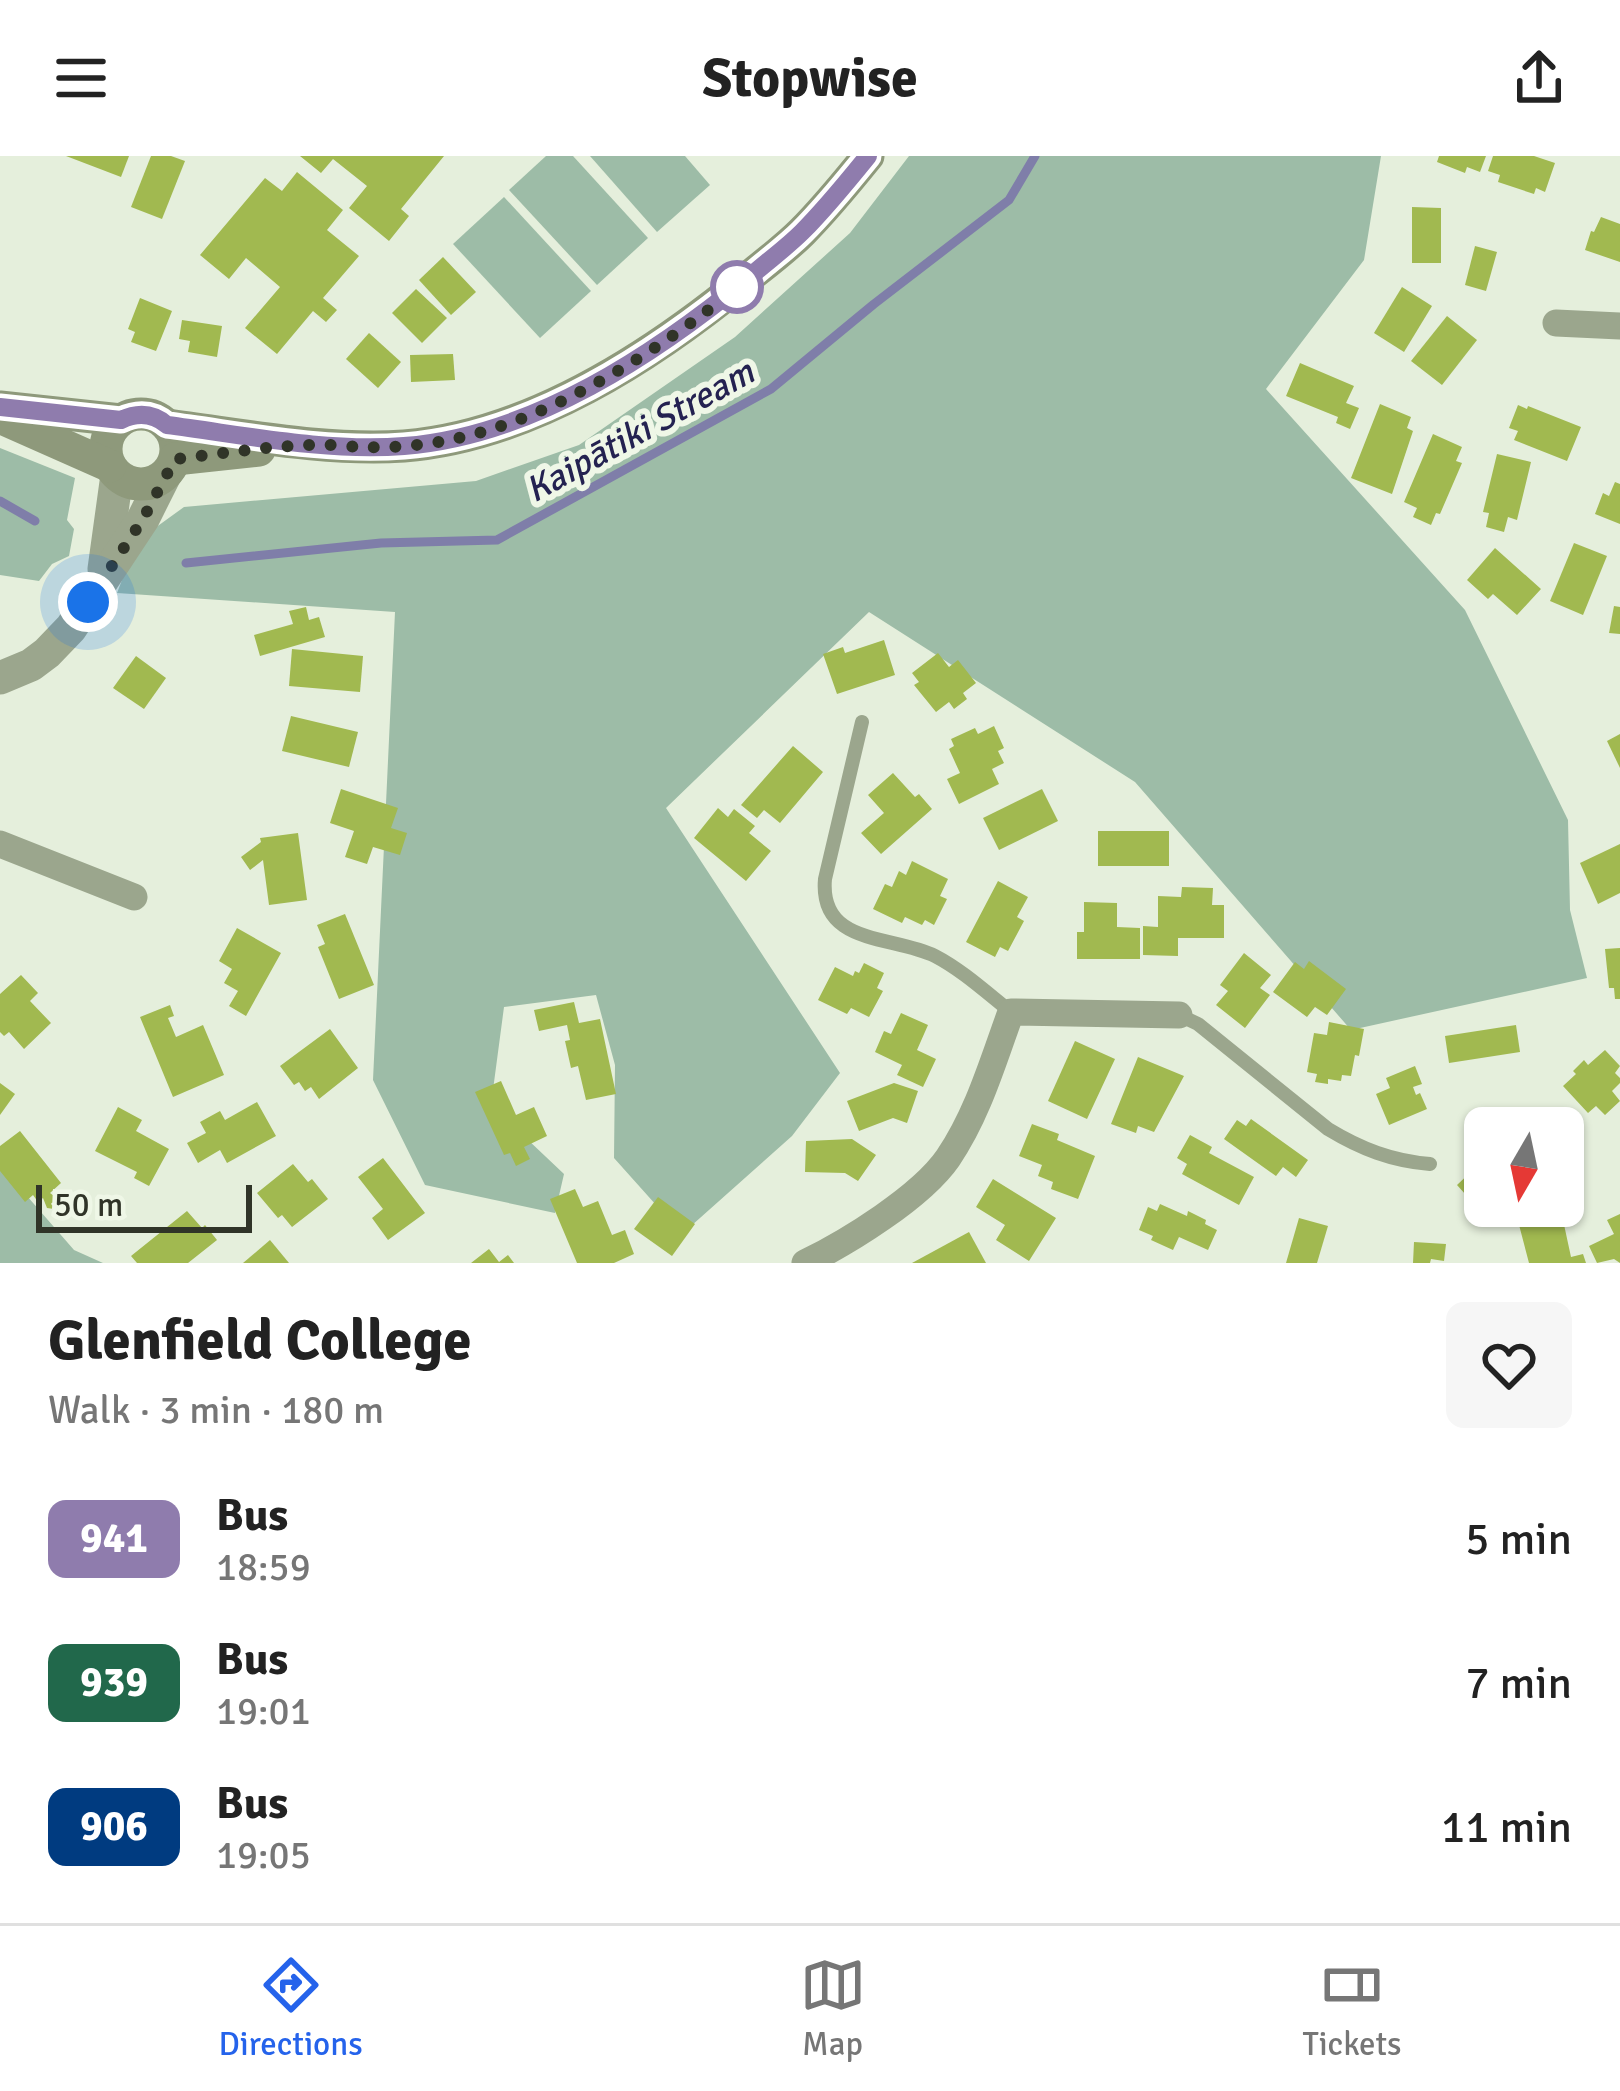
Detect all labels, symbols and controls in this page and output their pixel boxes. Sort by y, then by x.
icon: menu [48,45,114,111]
text: Stopwise [702,45,918,112]
icon: share [1506,45,1572,111]
unlabelled marker [712,262,762,312]
water label: Kaipātiki Stream [517,349,763,513]
your location [58,572,118,632]
north arrow [1464,1107,1584,1227]
map controls [1464,1107,1584,1227]
scale bar [36,1179,252,1232]
text: 50 m [54,1185,123,1226]
button: heart [1446,1302,1572,1428]
text: Glenfield College [48,1305,471,1376]
text: Walk · 3 min · 180 m [48,1386,384,1434]
text: Bus [216,1488,288,1543]
text: 5 min [1465,1512,1572,1567]
text: 941 [80,1513,148,1564]
text: 18:59 [216,1543,311,1591]
text: Bus [216,1632,288,1687]
text: 7 min [1465,1656,1572,1711]
text: 939 [80,1657,148,1708]
text: 19:01 [216,1687,311,1735]
text: Bus [216,1776,288,1831]
text: 11 min [1441,1800,1572,1855]
text: 906 [80,1801,148,1852]
text: 19:05 [216,1831,311,1879]
tab: Directions [218,1952,363,2065]
tab: Map [800,1952,866,2065]
tab: Tickets [1302,1952,1402,2065]

